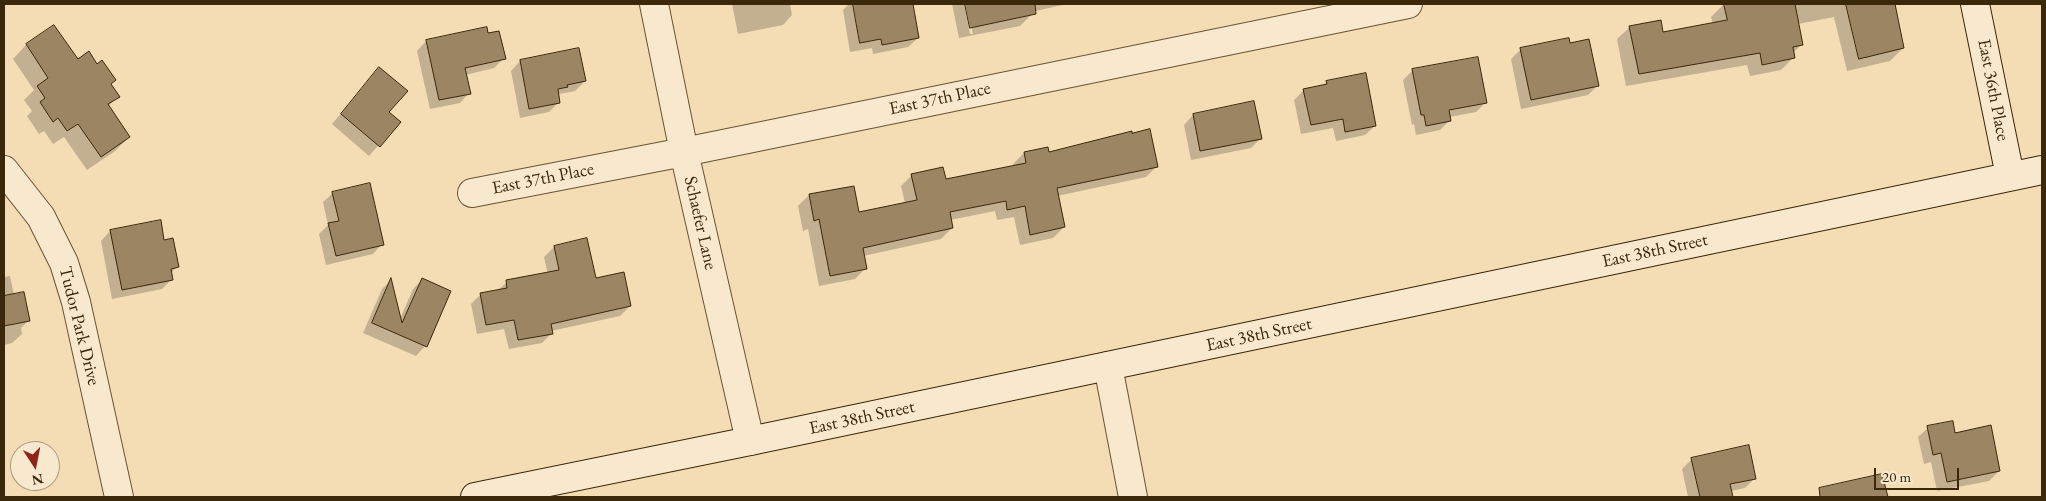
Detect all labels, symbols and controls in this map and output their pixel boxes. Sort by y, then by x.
street label: East 36th Place [1973,37,2013,143]
street label: East 37th Place [887,78,993,120]
street label: East 37th Place [490,159,596,199]
street label: Schaefer Lane [679,174,721,272]
street label: East 38th Street [1600,229,1710,273]
street label: Tudor Park Drive [54,264,104,388]
street label: East 38th Street [1204,313,1314,357]
street label: East 38th Street [807,396,917,440]
north arrow [10,441,60,491]
scale bar [1876,458,1961,490]
text: 20 m [1882,467,1911,486]
text: N [30,470,45,490]

